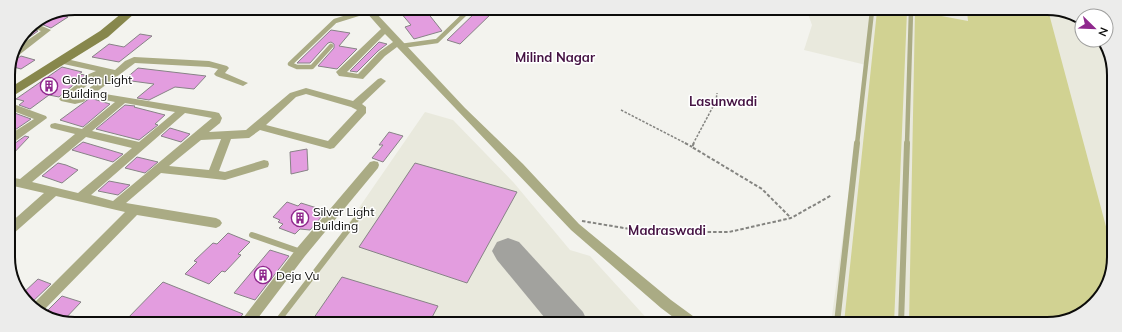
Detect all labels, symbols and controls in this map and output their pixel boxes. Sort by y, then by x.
north arrow [1074,8,1114,48]
text: N [1095,25,1111,38]
district label: Milind Nagar [515,49,596,65]
place label: Golden Light Building [62,72,132,101]
building icon: Golden Light Building [39,76,59,96]
district label: Lasunwadi [689,93,757,109]
place label: Silver Light Building [313,204,374,233]
building icon: Silver Light Building [290,208,310,228]
district label: Madraswadi [628,222,706,238]
building icon: Deja Vu [253,265,273,285]
place label: Deja Vu [276,268,319,283]

